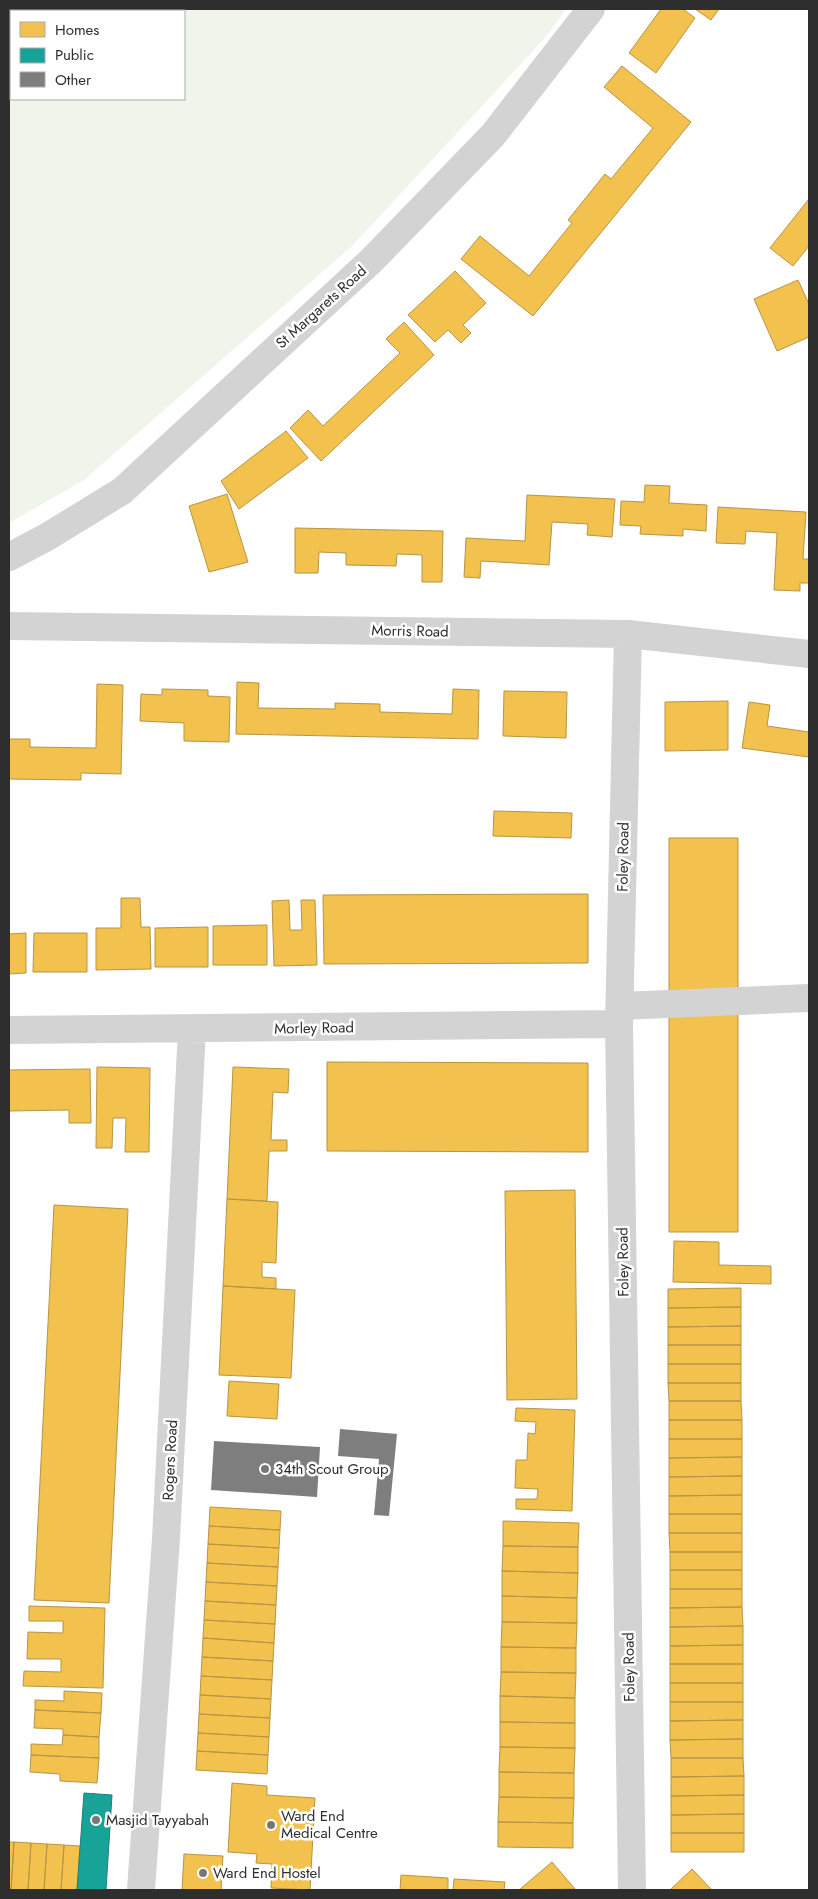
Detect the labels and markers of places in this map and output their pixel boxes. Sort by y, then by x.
place label: 34th Scout Group [275,1458,389,1480]
marker: 34th Scout Group [259,1463,271,1475]
place label: Ward End Medical Centre [281,1805,378,1844]
place label: Masjid Tayyabah [106,1809,209,1831]
marker: Masjid Tayyabah [90,1814,102,1826]
marker: Ward End Medical Centre [265,1819,277,1831]
place label: Ward End Hostel [213,1862,321,1884]
marker: Ward End Hostel [197,1867,209,1879]

